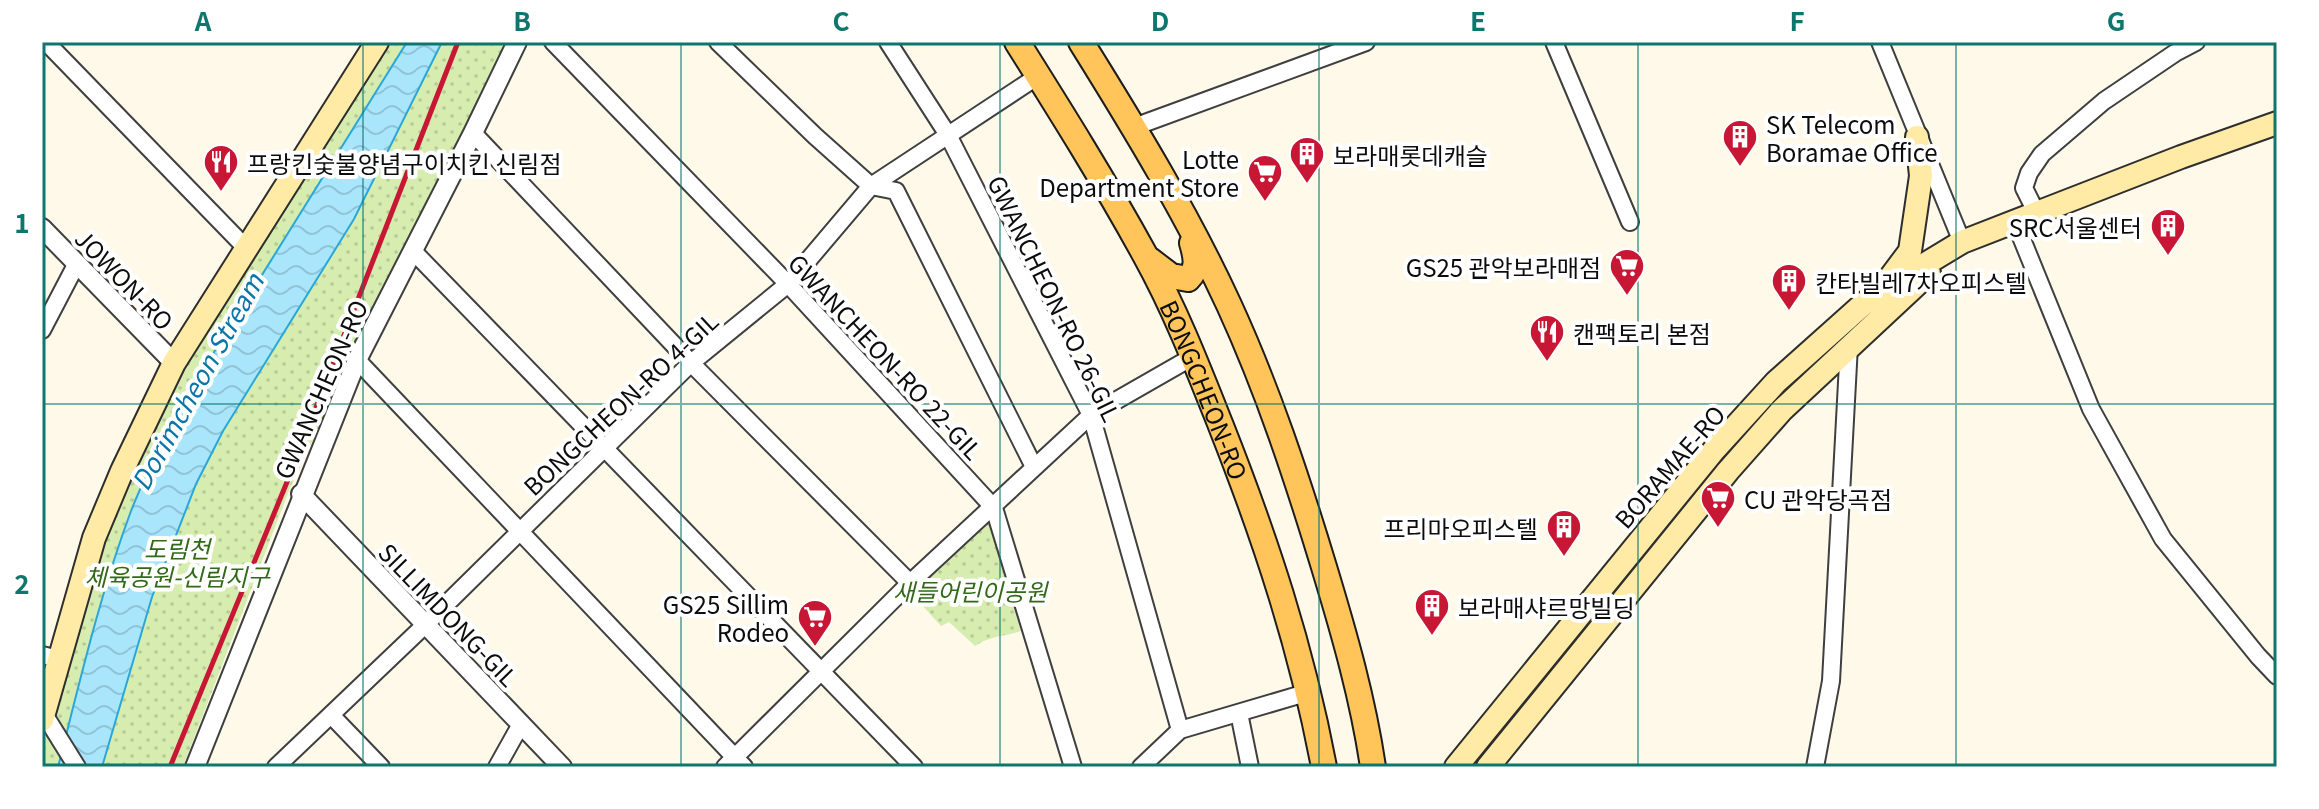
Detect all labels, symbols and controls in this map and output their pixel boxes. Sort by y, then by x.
text: A [194,1,212,38]
text: B [513,1,531,38]
text: C [832,1,850,38]
text: D [1151,1,1169,38]
text: E [1470,1,1486,38]
text: F [1789,1,1805,38]
text: G [2107,1,2125,38]
place label: SK Telecom Boramae Office [1766,106,1938,169]
building icon: SK Telecom Boramae Office [1721,118,1759,168]
building icon: 보라매롯데캐슬 [1288,135,1326,185]
place label: 보라매롯데캐슬 [1333,137,1488,172]
place label: Lotte Department Store [1039,141,1239,204]
restaurant icon: 프랑킨숯불양념구이치킨 신림점 [202,143,240,193]
place label: 프랑킨숯불양념구이치킨 신림점 [247,145,562,180]
supermarket icon: Lotte Department Store [1246,153,1284,203]
street label: GWANCHEON-RO 26-GIL [980,169,1130,427]
text: 1 [14,203,30,240]
building icon: SRC서울센터 [2149,207,2187,257]
place label: SRC서울센터 [2009,209,2142,244]
street label: JOWON-RO [68,221,182,337]
street label: GWANCHEON-RO 22-GIL [781,245,991,467]
supermarket icon: GS25 관악보라매점 [1608,247,1646,297]
place label: GS25 관악보라매점 [1406,249,1601,284]
building icon: 칸타빌레7차오피스텔 [1770,262,1808,312]
place label: 칸타빌레7차오피스텔 [1815,264,2027,299]
water label: Dorimcheon Stream [121,265,271,496]
street label: GWANCHEON-RO [265,294,375,484]
street label: BONGCHEON-RO [1153,294,1257,484]
street label: BONGCHEON-RO 4-GIL [515,303,725,503]
restaurant icon: 캔팩토리 본점 [1528,313,1566,363]
place label: 캔팩토리 본점 [1573,315,1711,350]
street label: BORAMAE-RO [1606,397,1732,535]
supermarket icon: CU 관악당곡점 [1699,479,1737,529]
place label: CU 관악당곡점 [1744,481,1892,516]
building icon: 프리마오피스텔 [1545,508,1583,558]
place label: 프리마오피스텔 [1383,510,1538,545]
park label: 도림천 체육공원-신림지구 [85,530,271,593]
street label: SILLIMDONG-GIL [371,535,527,693]
text: 2 [14,564,30,601]
park label: 새들어린이공원 [893,573,1049,608]
place label: GS25 Sillim Rodeo [663,586,789,649]
building icon: 보라매샤르망빌딩 [1413,587,1451,637]
place label: 보라매샤르망빌딩 [1458,589,1635,624]
supermarket icon: GS25 Sillim Rodeo [796,598,834,648]

